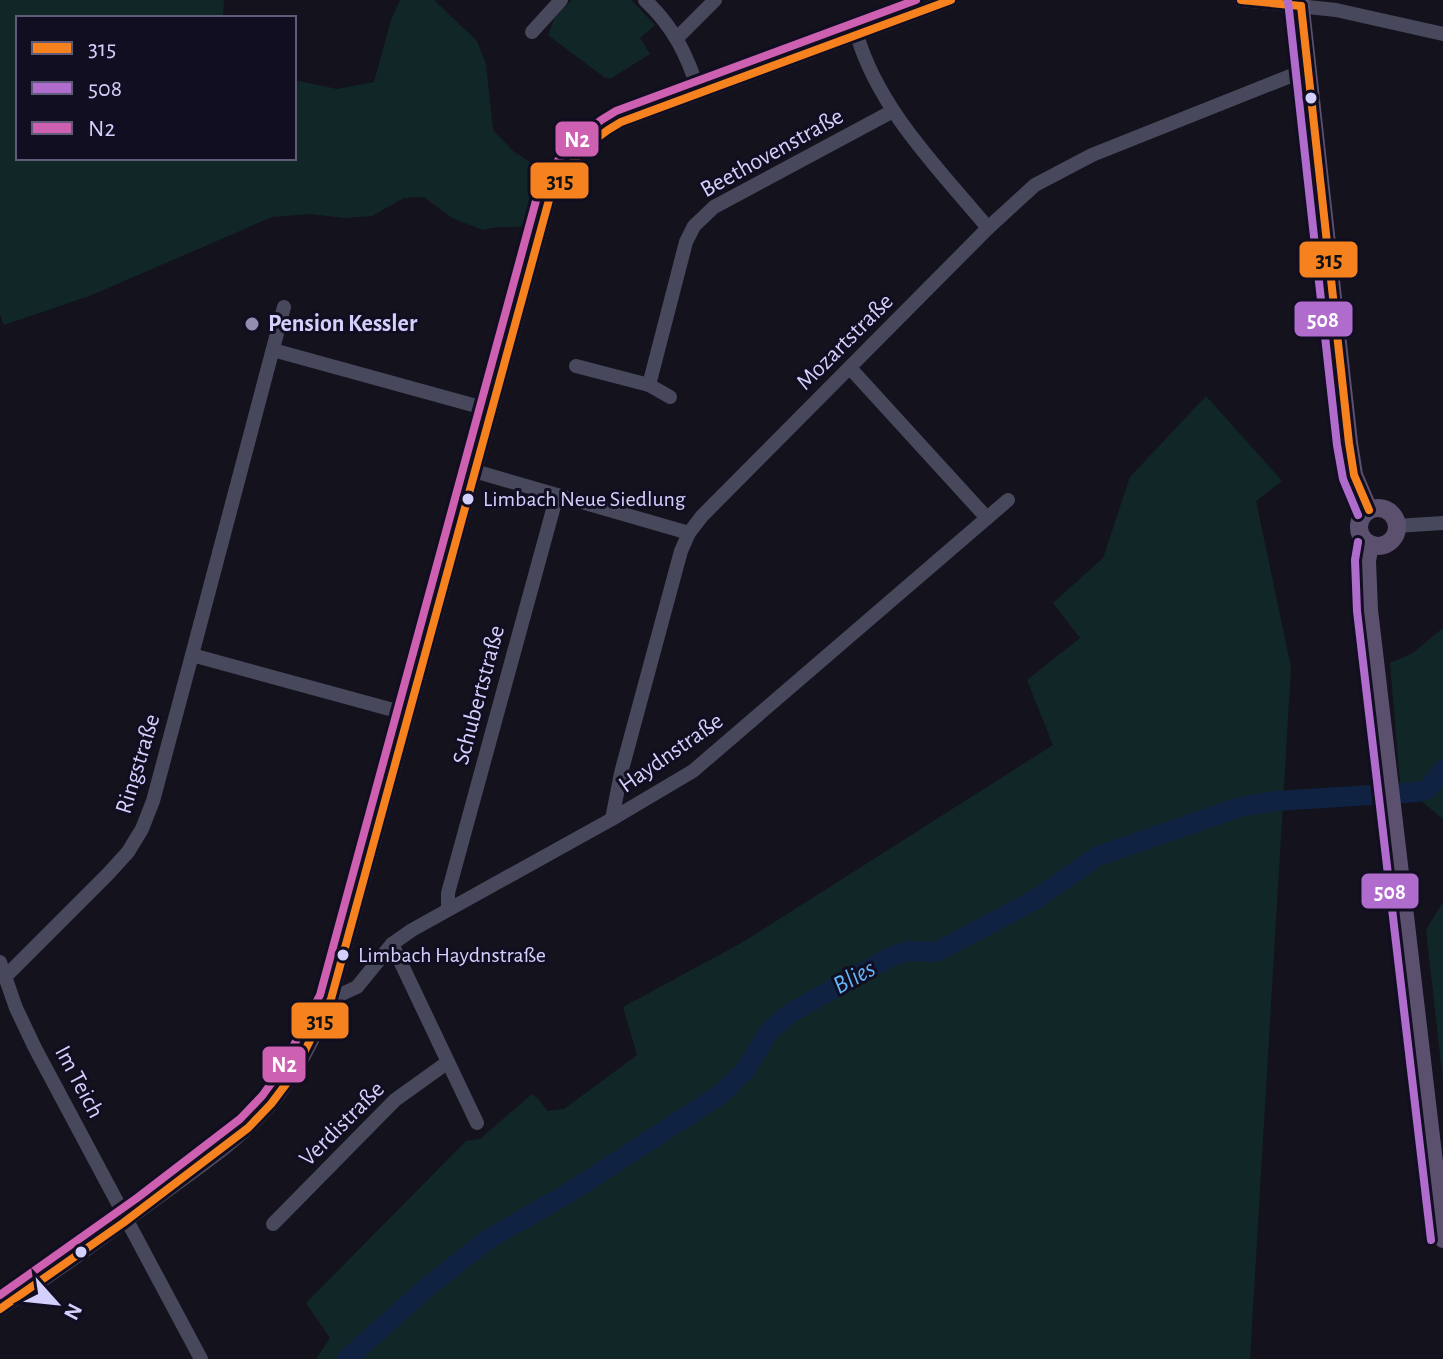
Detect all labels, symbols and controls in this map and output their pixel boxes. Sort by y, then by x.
legend [16,16,296,160]
text: 315 [88,37,116,61]
text: 508 [88,77,122,101]
unlabelled marker [1303,90,1319,106]
street label: Beethovenstraße [697,104,847,202]
text: N2 [88,117,115,141]
line badge: N2 [554,120,600,158]
text: N2 [564,129,590,151]
line badge: 315 [529,161,590,200]
text: 315 [547,170,573,192]
line badge: 315 [1298,240,1359,279]
text: 315 [1316,249,1342,271]
street label: Mozartstraße [792,289,898,395]
line badge: 508 [1293,300,1354,338]
text: 508 [1307,309,1339,331]
place label: Pension Kessler [268,312,418,336]
marker: Pension Kessler [243,315,261,333]
place label: Limbach Neue Siedlung [483,488,686,510]
marker: Limbach Neue Siedlung [460,491,476,507]
street label: Schubertstraße [449,623,509,767]
street label: Haydnstraße [615,708,727,798]
street label: Ringstraße [112,711,164,817]
line badge: 508 [1360,872,1420,910]
text: 508 [1374,881,1406,903]
place label: Limbach Haydnstraße [358,944,546,966]
marker: Limbach Haydnstraße [335,947,351,963]
water label: Blies [829,955,879,999]
line badge: 315 [290,1001,350,1040]
text: 315 [307,1010,333,1032]
street label: Im Teich [50,1042,108,1122]
line badge: N2 [261,1045,307,1084]
text: N2 [271,1054,297,1076]
street label: Verdistraße [295,1077,389,1171]
unlabelled marker [73,1244,89,1260]
north arrow [16,1263,96,1343]
text: N [60,1300,86,1323]

